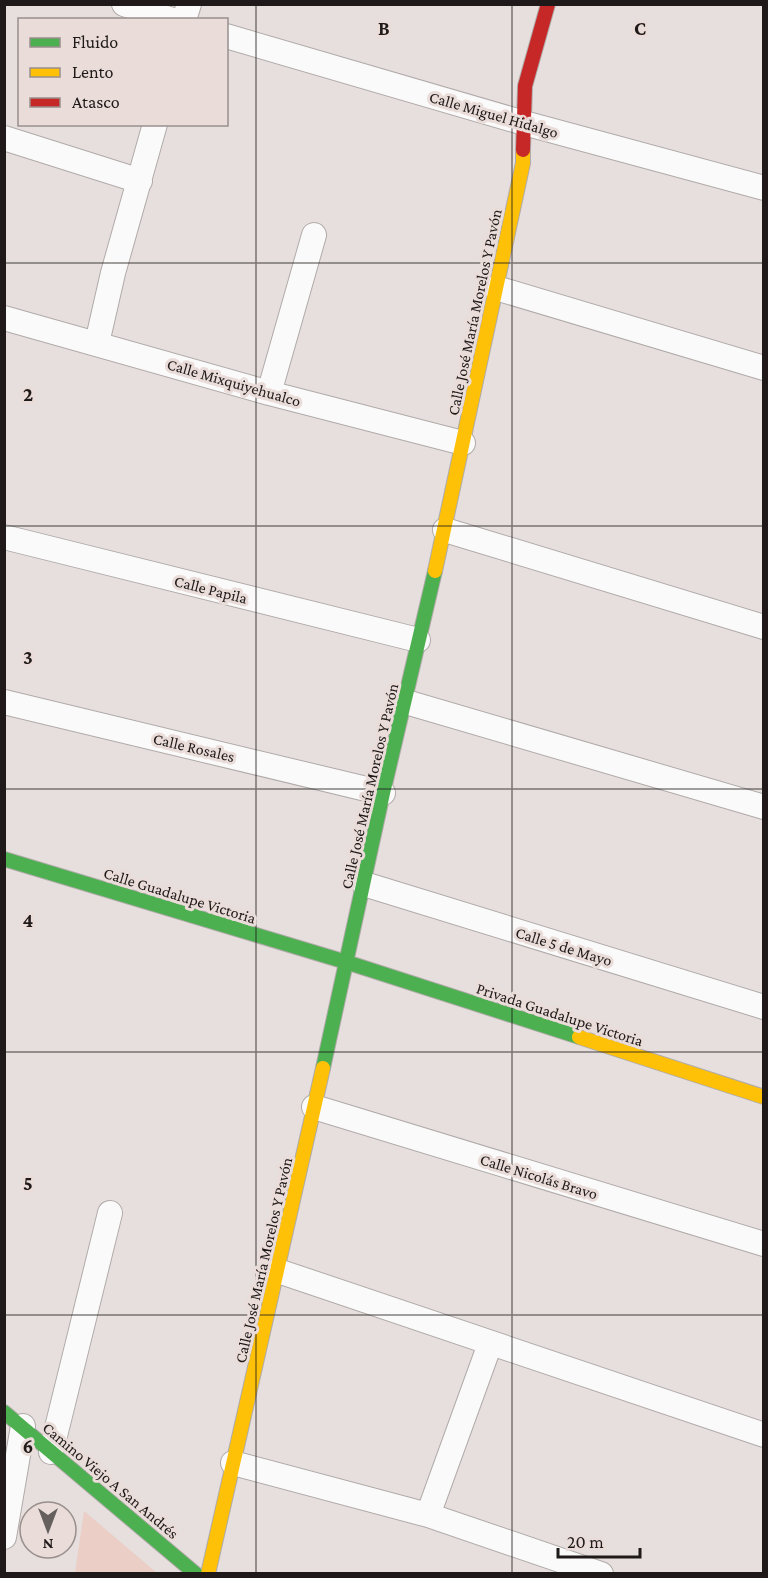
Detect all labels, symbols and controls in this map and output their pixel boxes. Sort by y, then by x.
text: B [378,17,390,39]
text: C [634,17,646,39]
legend [18,18,228,126]
text: Fluido [72,32,118,52]
text: Lento [72,62,113,82]
street label: Calle Miguel Hidalgo [427,88,560,142]
text: Atasco [72,92,120,112]
street label: Calle José María Morelos Y Pavón [444,207,506,417]
street label: Calle Mixquiyehualco [165,355,303,411]
text: 2 [23,383,33,405]
street label: Calle Papila [172,572,250,608]
text: 3 [23,646,33,668]
street label: Calle José María Morelos Y Pavón [338,681,403,891]
street label: Calle Rosales [152,730,236,765]
street label: Calle Guadalupe Victoria [101,864,259,928]
text: 4 [23,909,34,931]
street label: Calle 5 de Mayo [513,924,614,970]
street label: Privada Guadalupe Victoria [474,979,646,1051]
street label: Calle Nicolás Bravo [478,1151,600,1202]
street label: Calle José María Morelos Y Pavón [232,1155,297,1365]
text: 5 [23,1172,33,1194]
street label: Camino Viejo A San Andrés [39,1419,182,1543]
text: 6 [23,1435,33,1457]
north arrow [18,1500,78,1560]
scale bar [558,1521,640,1559]
text: 20 m [567,1532,604,1552]
text: N [42,1536,53,1553]

